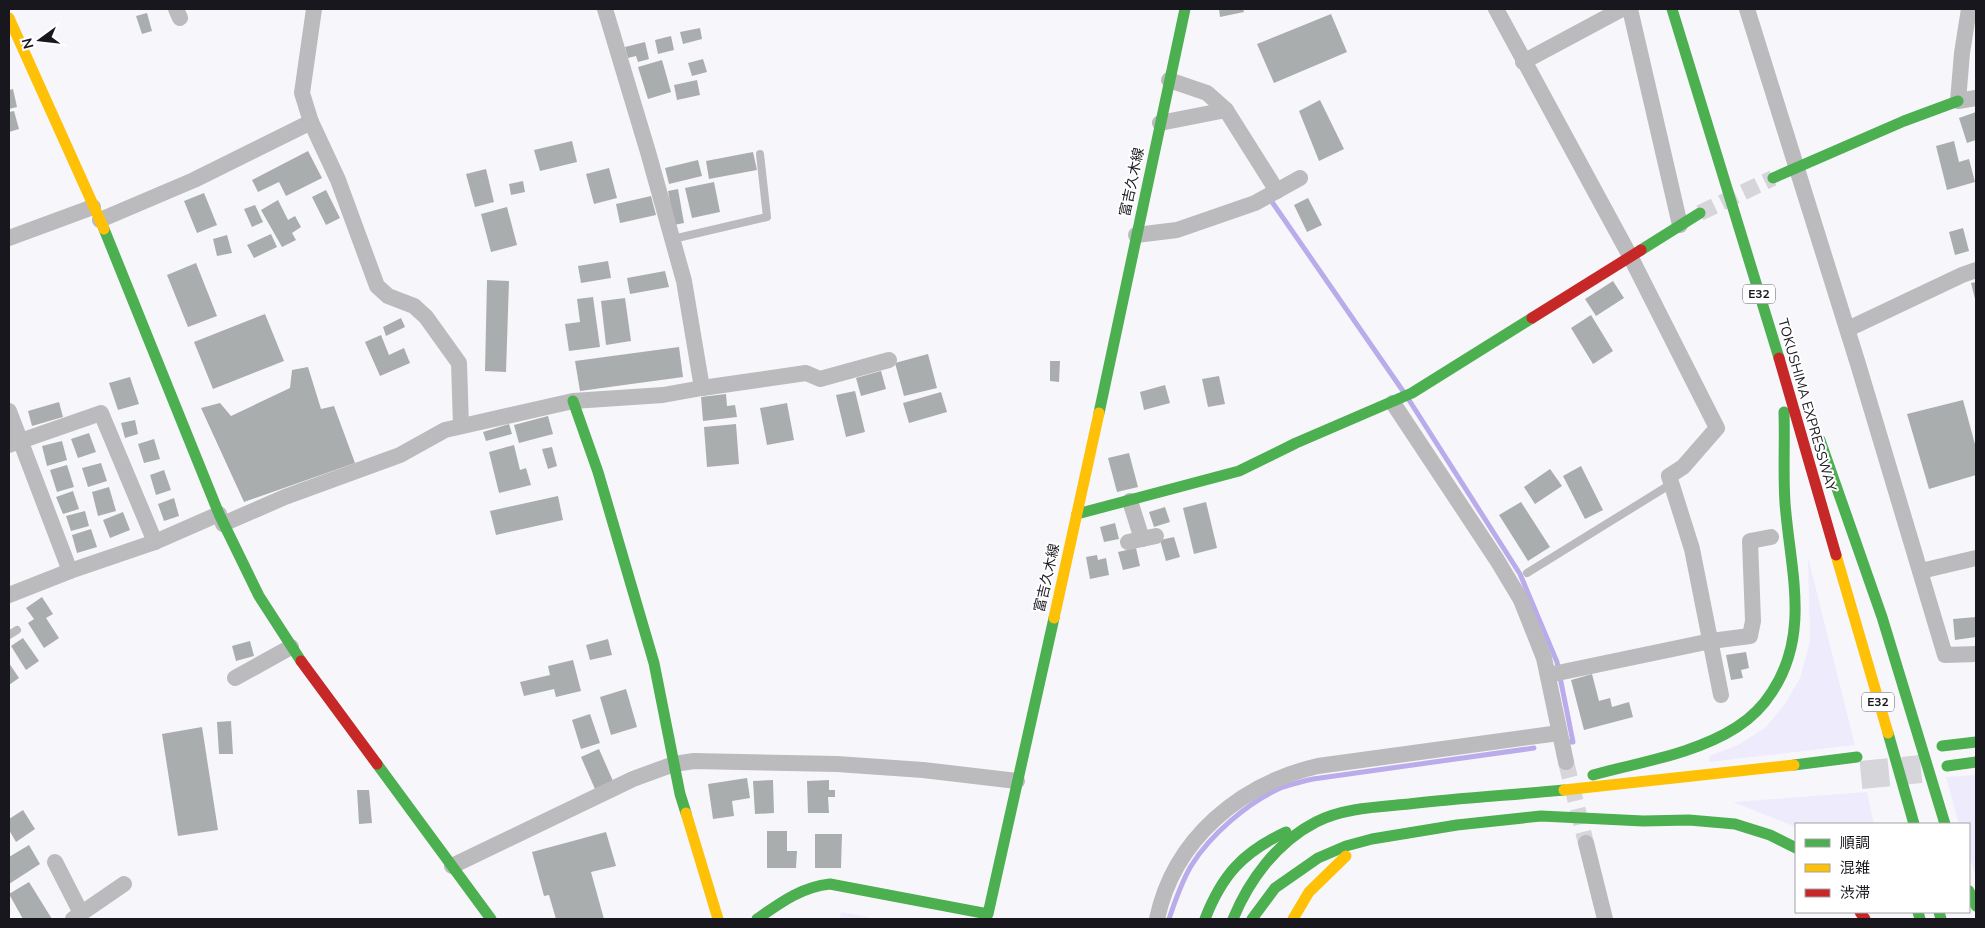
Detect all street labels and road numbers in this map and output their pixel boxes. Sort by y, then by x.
street label: 富吉久木線 [1115,146,1149,218]
road number: E32 [1743,284,1775,304]
street label: TOKUSHIMA EXPRESSWAY [1773,316,1841,494]
street label: 富吉久木線 [1030,542,1064,614]
road number: E32 [1862,692,1894,712]

